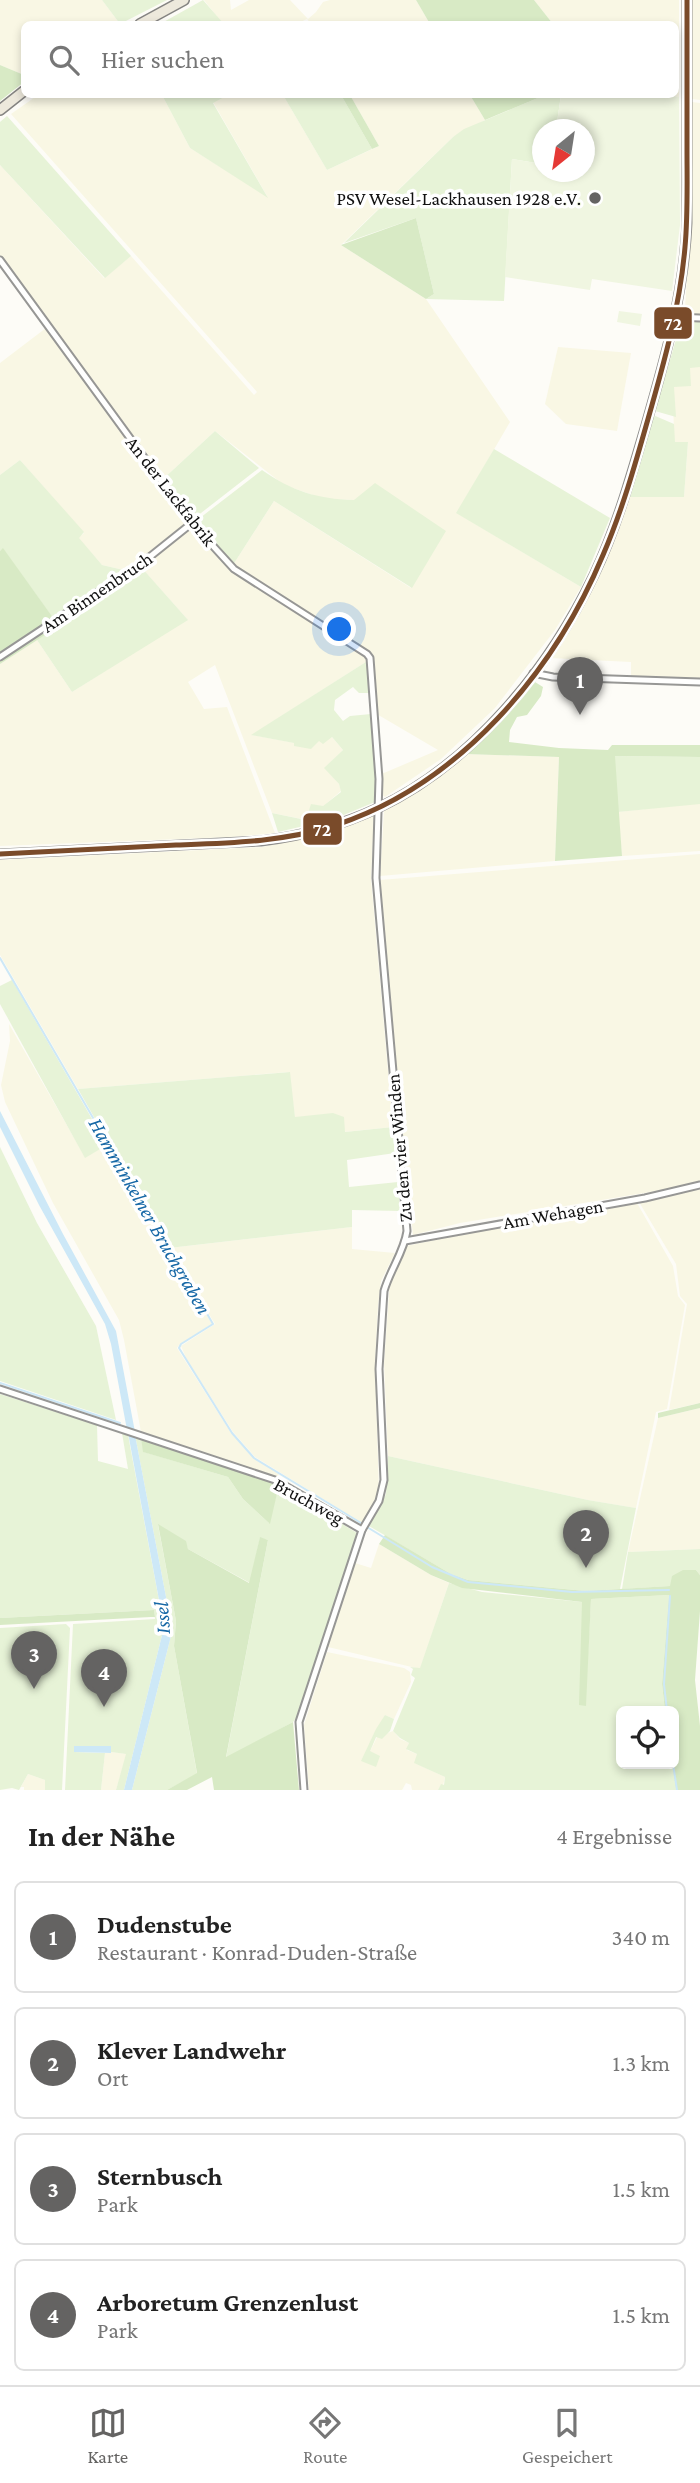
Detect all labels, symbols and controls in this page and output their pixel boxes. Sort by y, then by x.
search box [21,21,679,98]
icon: search [45,41,83,79]
text: Hier suchen [101,45,224,74]
north arrow [532,119,595,182]
place label: PSV Wesel-Lackhausen 1928 e.V. [336,188,581,209]
marker: PSV Wesel-Lackhausen 1928 e.V. [587,190,603,206]
line badge: 72 [653,306,693,340]
text: 72 [664,313,683,334]
street label: An der Lackfabrik [122,432,221,551]
street label: Am Binnenbruch [38,547,156,637]
your location [322,612,356,646]
pin: 1 [557,657,603,715]
line badge: 72 [302,812,343,846]
text: 72 [313,819,332,840]
street label: Zu den vier Winden [382,1073,416,1223]
water label: Hamminkelner Bruchgraben [84,1113,216,1319]
street label: Am Wehagen [501,1195,605,1233]
street label: Bruchweg [270,1473,348,1529]
pin: 2 [563,1510,609,1568]
water label: Issel [149,1600,175,1635]
pin: 3 [11,1631,57,1689]
pin: 4 [81,1649,127,1707]
map controls [616,1706,679,1769]
button: locate [616,1706,679,1769]
text: In der Nähe [28,1819,175,1852]
text: 4 Ergebnisse [556,1823,672,1849]
text: Dudenstube [97,1910,232,1939]
text: 1 [49,1924,57,1950]
text: 340 m [612,1924,670,1950]
text: Restaurant · Konrad-Duden-Straße [97,1939,417,1965]
text: Klever Landwehr [97,2036,286,2065]
text: 2 [47,2050,59,2076]
text: 1.3 km [612,2050,670,2076]
text: Ort [97,2065,128,2091]
text: Sternbusch [97,2162,222,2191]
text: 3 [47,2176,59,2202]
text: 1.5 km [612,2176,670,2202]
text: Park [97,2191,138,2217]
text: Arboretum Grenzenlust [97,2288,358,2317]
text: 4 [47,2302,59,2328]
text: 1.5 km [612,2302,670,2328]
text: Park [97,2317,138,2343]
tab: Karte [87,2404,128,2467]
tab: Route [303,2404,347,2467]
tab: Gespeichert [522,2404,613,2467]

